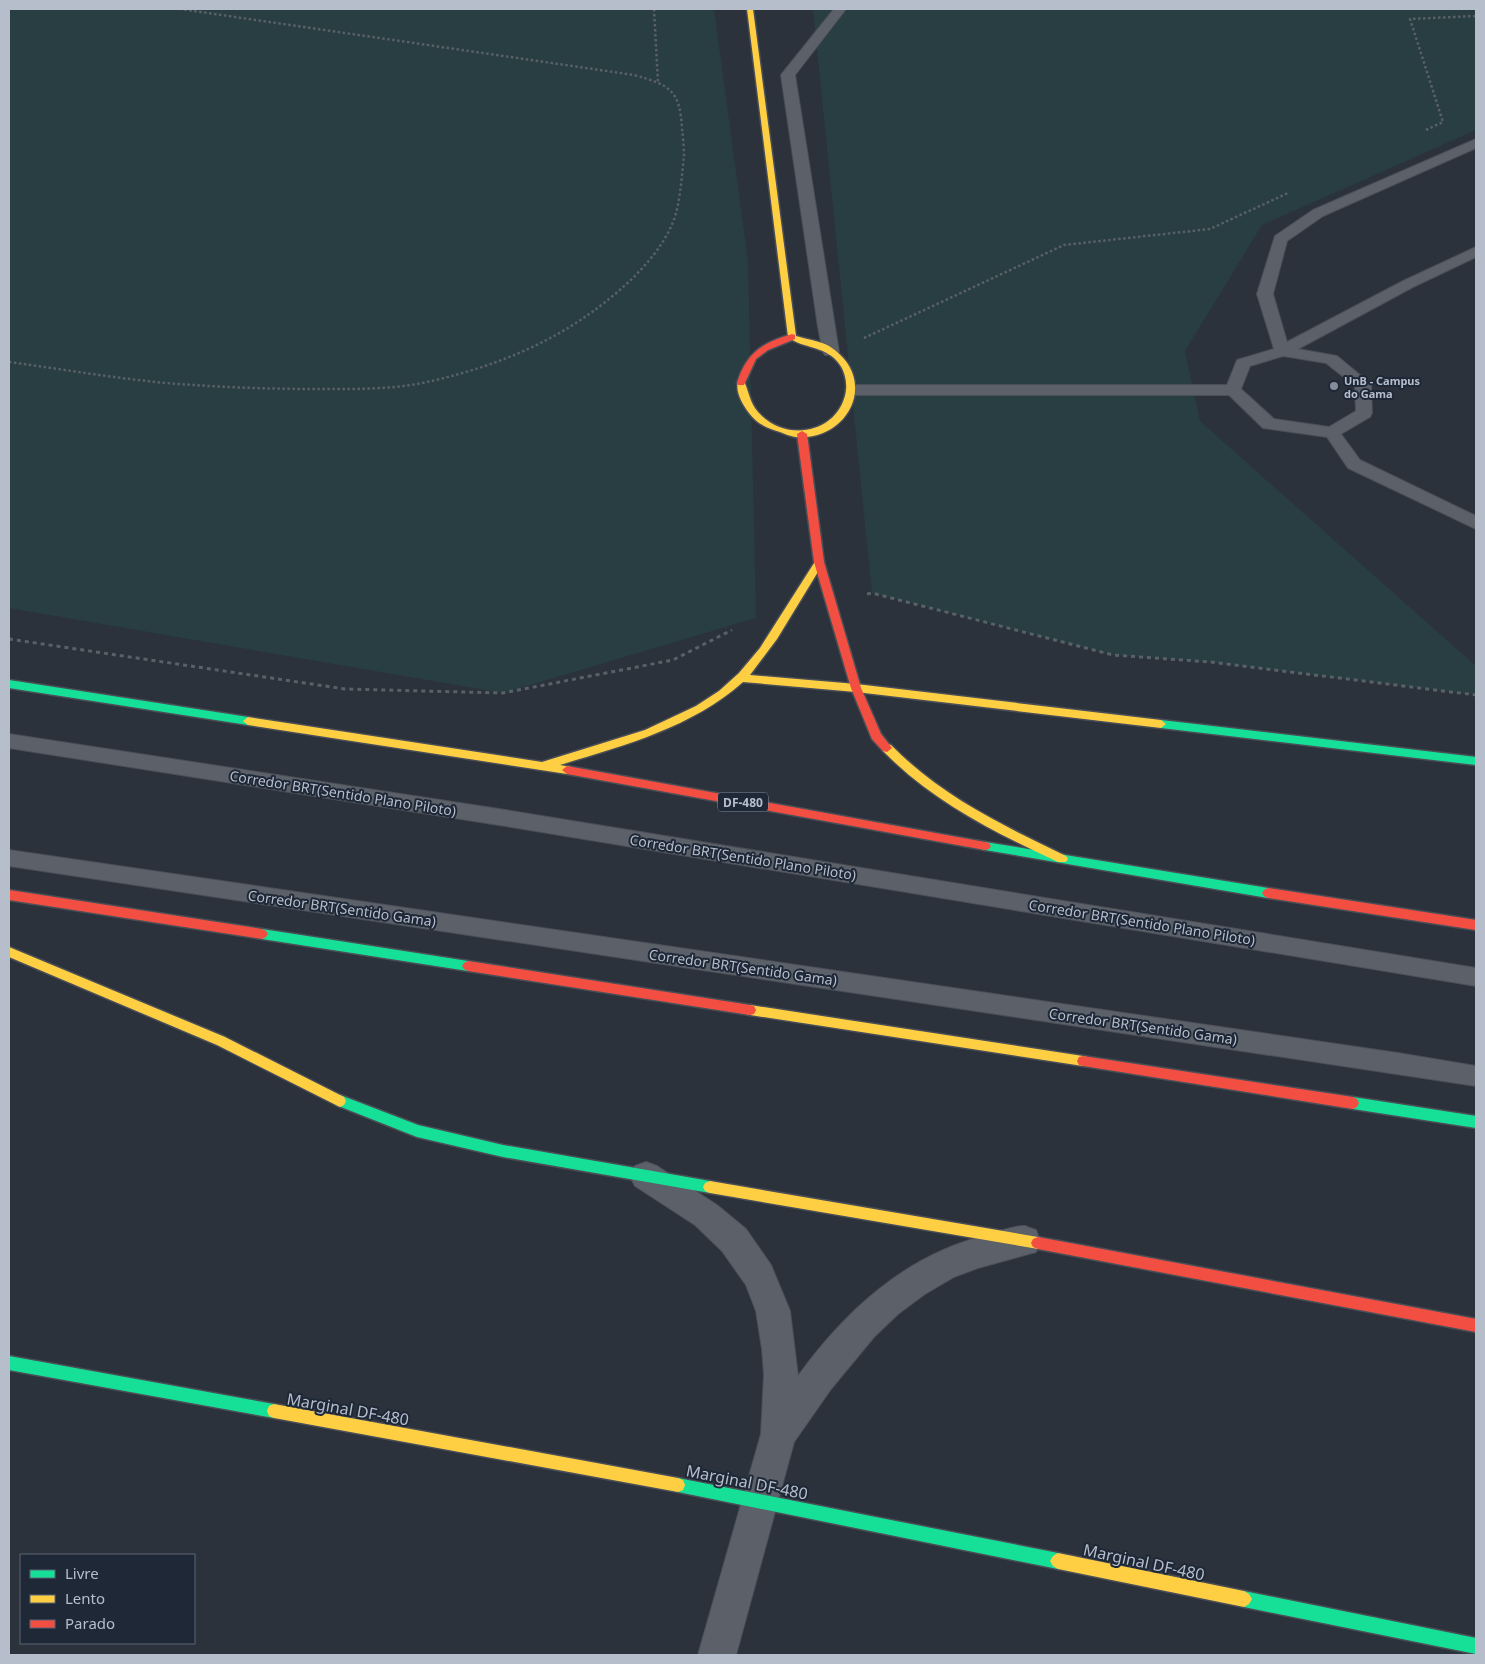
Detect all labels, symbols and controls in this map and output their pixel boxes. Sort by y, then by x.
place label: UnB - Campus do Gama [1344,373,1420,401]
marker: UnB - Campus do Gama [1328,380,1340,392]
street label: Corredor BRT(Sentido Plano Piloto) [228,766,458,820]
road number: DF-480 [718,792,768,812]
street label: Corredor BRT(Sentido Plano Piloto) [628,830,858,884]
street label: Corredor BRT(Sentido Gama) [247,885,437,931]
street label: Corredor BRT(Sentido Plano Piloto) [1027,895,1257,949]
street label: Corredor BRT(Sentido Gama) [648,944,838,990]
street label: Corredor BRT(Sentido Gama) [1048,1003,1238,1049]
street label: Marginal DF-480 [285,1387,411,1431]
street label: Marginal DF-480 [684,1459,810,1505]
street label: Marginal DF-480 [1081,1538,1207,1586]
legend [20,1554,195,1644]
text: Livre [65,1563,99,1583]
text: Lento [65,1588,105,1608]
text: Parado [65,1613,115,1633]

